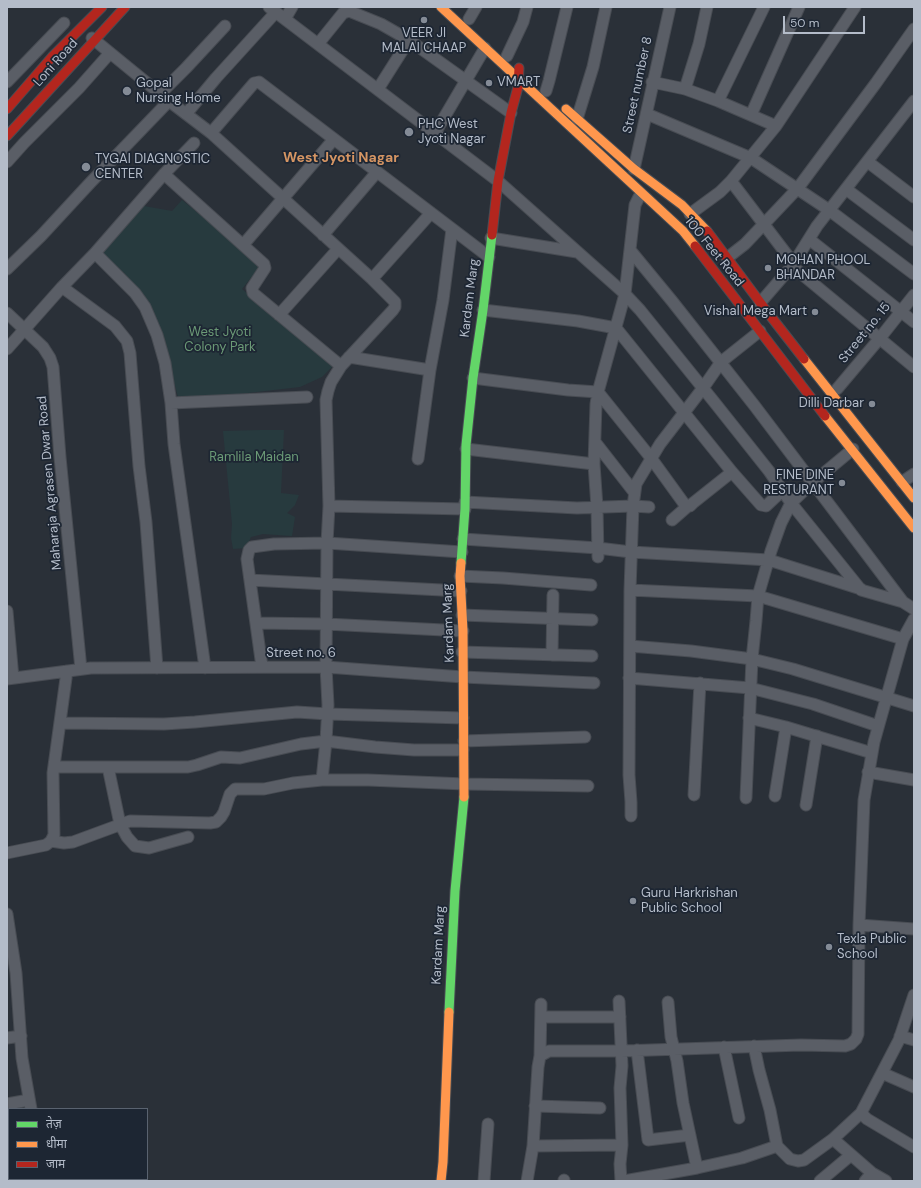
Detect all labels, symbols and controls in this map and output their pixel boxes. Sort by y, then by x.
scale bar [785,8,867,34]
marker: VEER JI MALAI CHAAP [419,15,429,25]
text: 50 m [790,15,819,31]
place label: VEER JI MALAI CHAAP [382,26,466,57]
street label: Street number 8 [620,35,656,135]
street label: Loni Road [31,36,81,90]
place label: VMART [497,75,540,91]
place label: Gopal Nursing Home [136,76,221,107]
marker: VMART [484,78,494,88]
marker: Gopal Nursing Home [121,85,133,97]
place label: PHC West Jyoti Nagar [418,117,485,148]
marker: PHC West Jyoti Nagar [403,126,415,138]
district label: West Jyoti Nagar [283,150,399,166]
place label: TYGAI DIAGNOSTIC CENTER [95,152,210,183]
marker: TYGAI DIAGNOSTIC CENTER [80,161,92,173]
street label: 100 Feet Road [681,214,747,290]
place label: MOHAN PHOOL BHANDAR [776,253,870,284]
street label: Kardam Marg [457,258,483,338]
marker: MOHAN PHOOL BHANDAR [763,263,773,273]
street label: Street no. 15 [836,300,894,366]
place label: Vishal Mega Mart [704,304,807,320]
marker: Vishal Mega Mart [810,307,820,317]
park label: West Jyoti Colony Park [184,325,256,356]
street label: Maharaja Agrasen Dwar Road [35,395,65,571]
place label: Dilli Darbar [799,396,864,412]
marker: Dilli Darbar [867,399,877,409]
park label: Ramlila Maidan [209,450,299,466]
place label: FINE DINE RESTURANT [763,468,834,499]
marker: FINE DINE RESTURANT [837,478,847,488]
street label: Kardam Marg [440,583,458,663]
street label: Street no. 6 [266,646,336,662]
place label: Guru Harkrishan Public School [641,886,738,917]
marker: Guru Harkrishan Public School [628,896,638,906]
street label: Kardam Marg [429,905,449,985]
place label: Texla Public School [837,932,907,963]
marker: Texla Public School [824,942,834,952]
legend [8,1108,148,1180]
text: तेज़ [46,1116,62,1132]
text: धीमा [46,1136,67,1152]
text: जाम [46,1156,65,1172]

